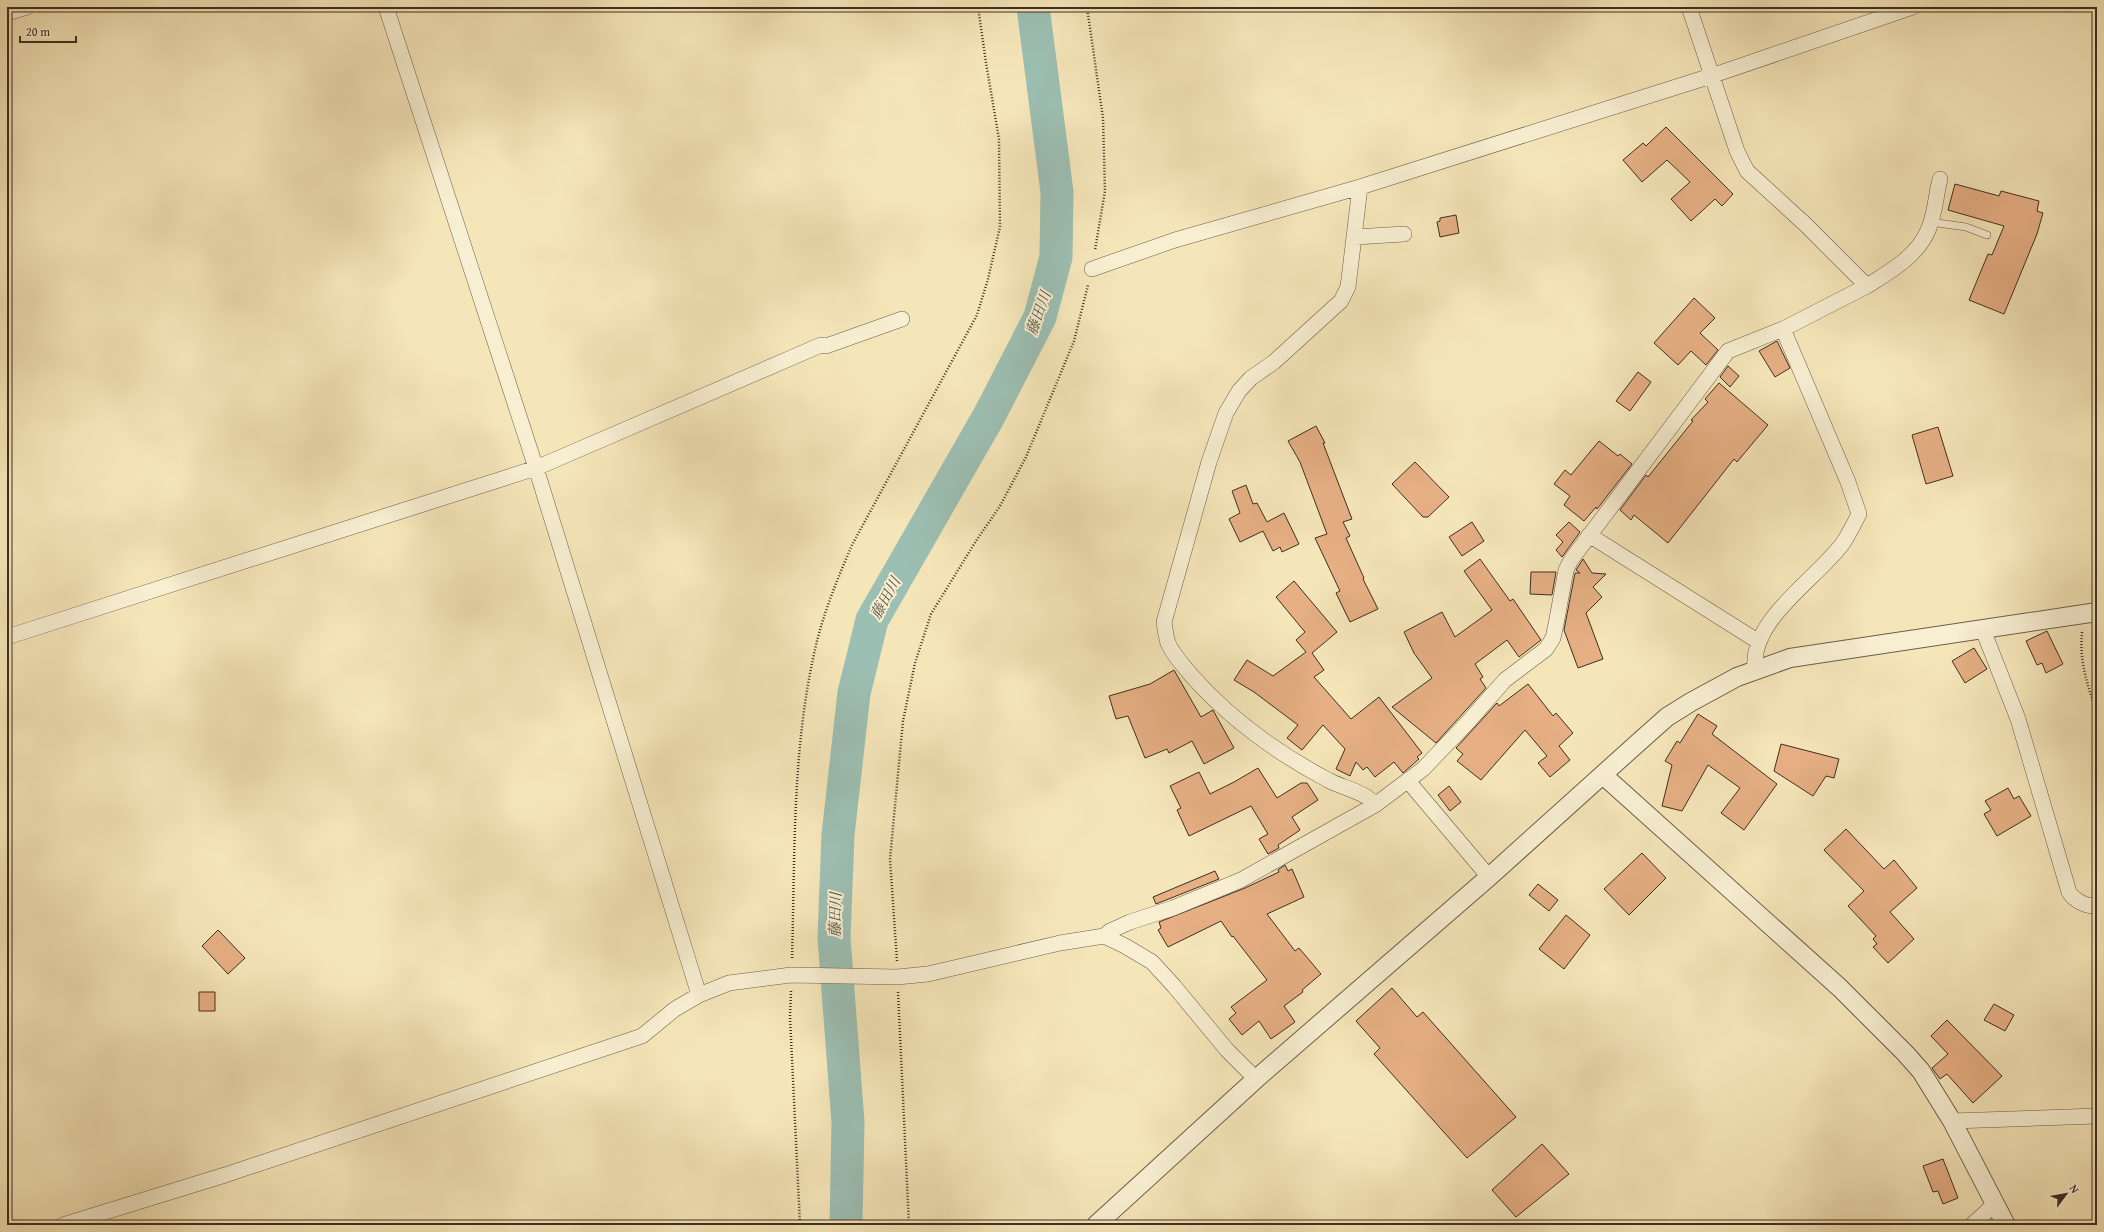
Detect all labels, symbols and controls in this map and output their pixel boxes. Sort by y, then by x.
scale bar [20,18,76,44]
text: 20 m [26,23,50,40]
water label: 藤田川 [1020,286,1056,338]
water label: 藤田川 [865,571,906,623]
water label: 藤田川 [824,890,846,938]
north arrow [2046,1174,2086,1214]
text: N [2066,1181,2084,1197]

